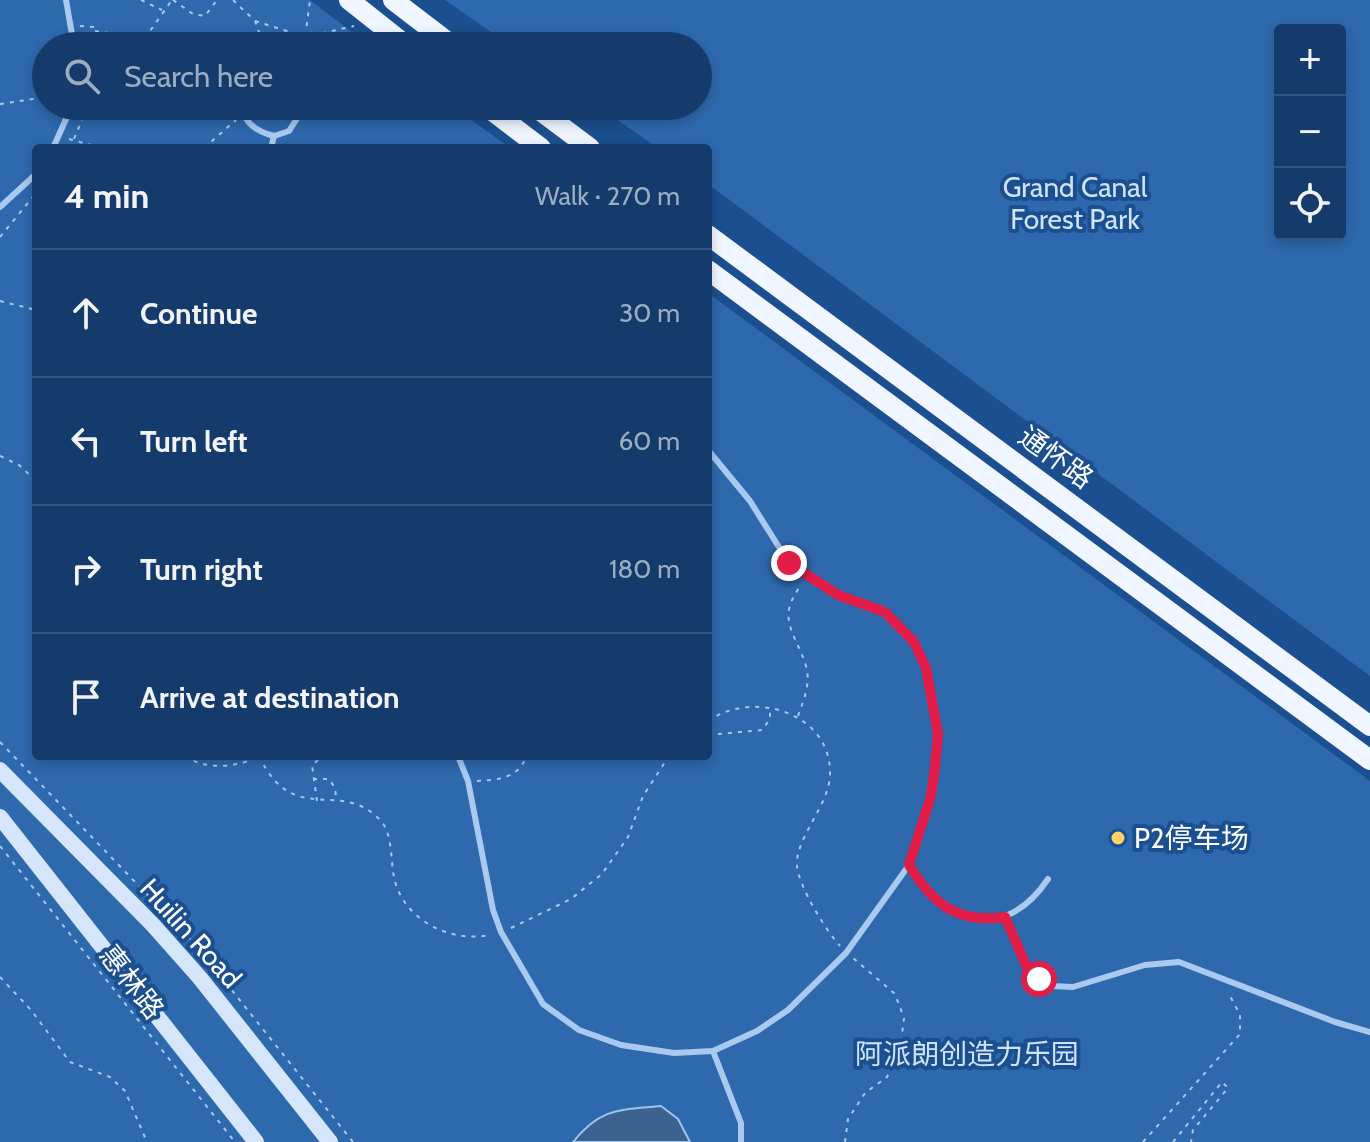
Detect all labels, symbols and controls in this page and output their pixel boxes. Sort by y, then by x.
map controls [1274,24,1346,240]
button: + [1274,24,1346,96]
search box [32,32,712,120]
icon: search [60,54,104,98]
text: Search here [124,58,273,95]
button: − [1274,96,1346,168]
button: locate [1274,168,1346,240]
park label: Grand Canal Forest Park [1003,170,1148,236]
text: 4 min [64,175,149,217]
text: Walk · 270 m [535,180,680,212]
icon: ahead [64,291,108,335]
text: Continue [140,295,257,332]
text: 30 m [619,297,680,329]
icon: left [64,419,108,463]
street label: 通怀路 [1012,419,1100,495]
text: Turn left [140,423,248,460]
text: 60 m [618,425,680,457]
route end [771,545,807,581]
icon: right [64,547,108,591]
text: Turn right [140,551,263,588]
text: 180 m [609,553,680,585]
icon: arrive [64,675,108,719]
text: Arrive at destination [140,679,400,716]
place label: P2停车场 [1134,821,1249,855]
marker: P2停车场 [1109,829,1127,847]
street label: Huilin Road [133,871,249,995]
street label: 惠林路 [93,938,171,1026]
route start [1021,961,1057,997]
park label: 阿派朗创造力乐园 [855,1037,1079,1071]

